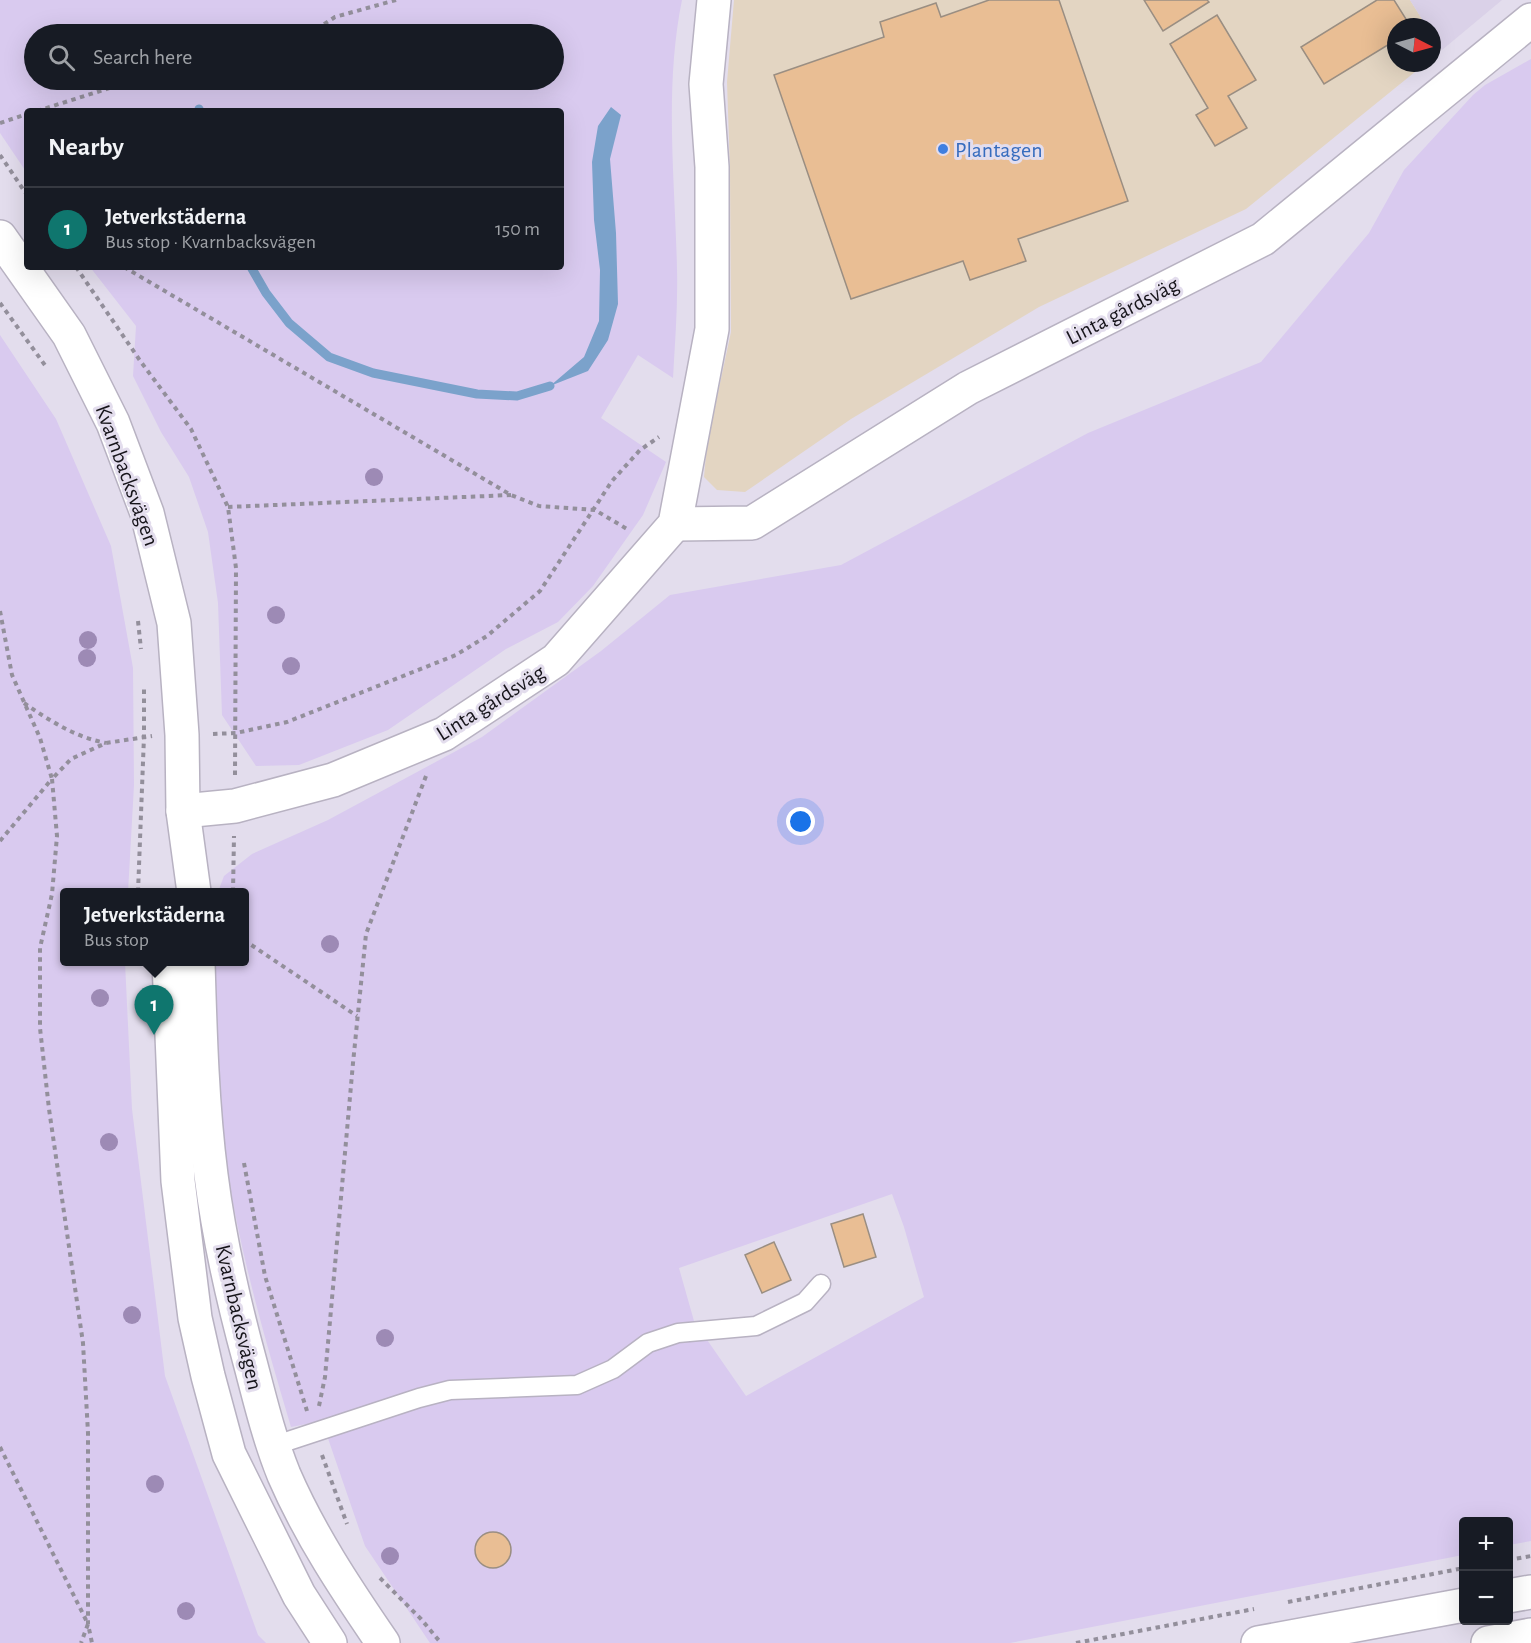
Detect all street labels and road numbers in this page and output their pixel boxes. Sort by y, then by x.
street label: Linta gårdsväg [1062,273,1183,349]
street label: Kvarnbacksvägen [91,402,163,549]
street label: Linta gårdsväg [432,661,549,745]
street label: Kvarnbacksvägen [212,1243,266,1392]

